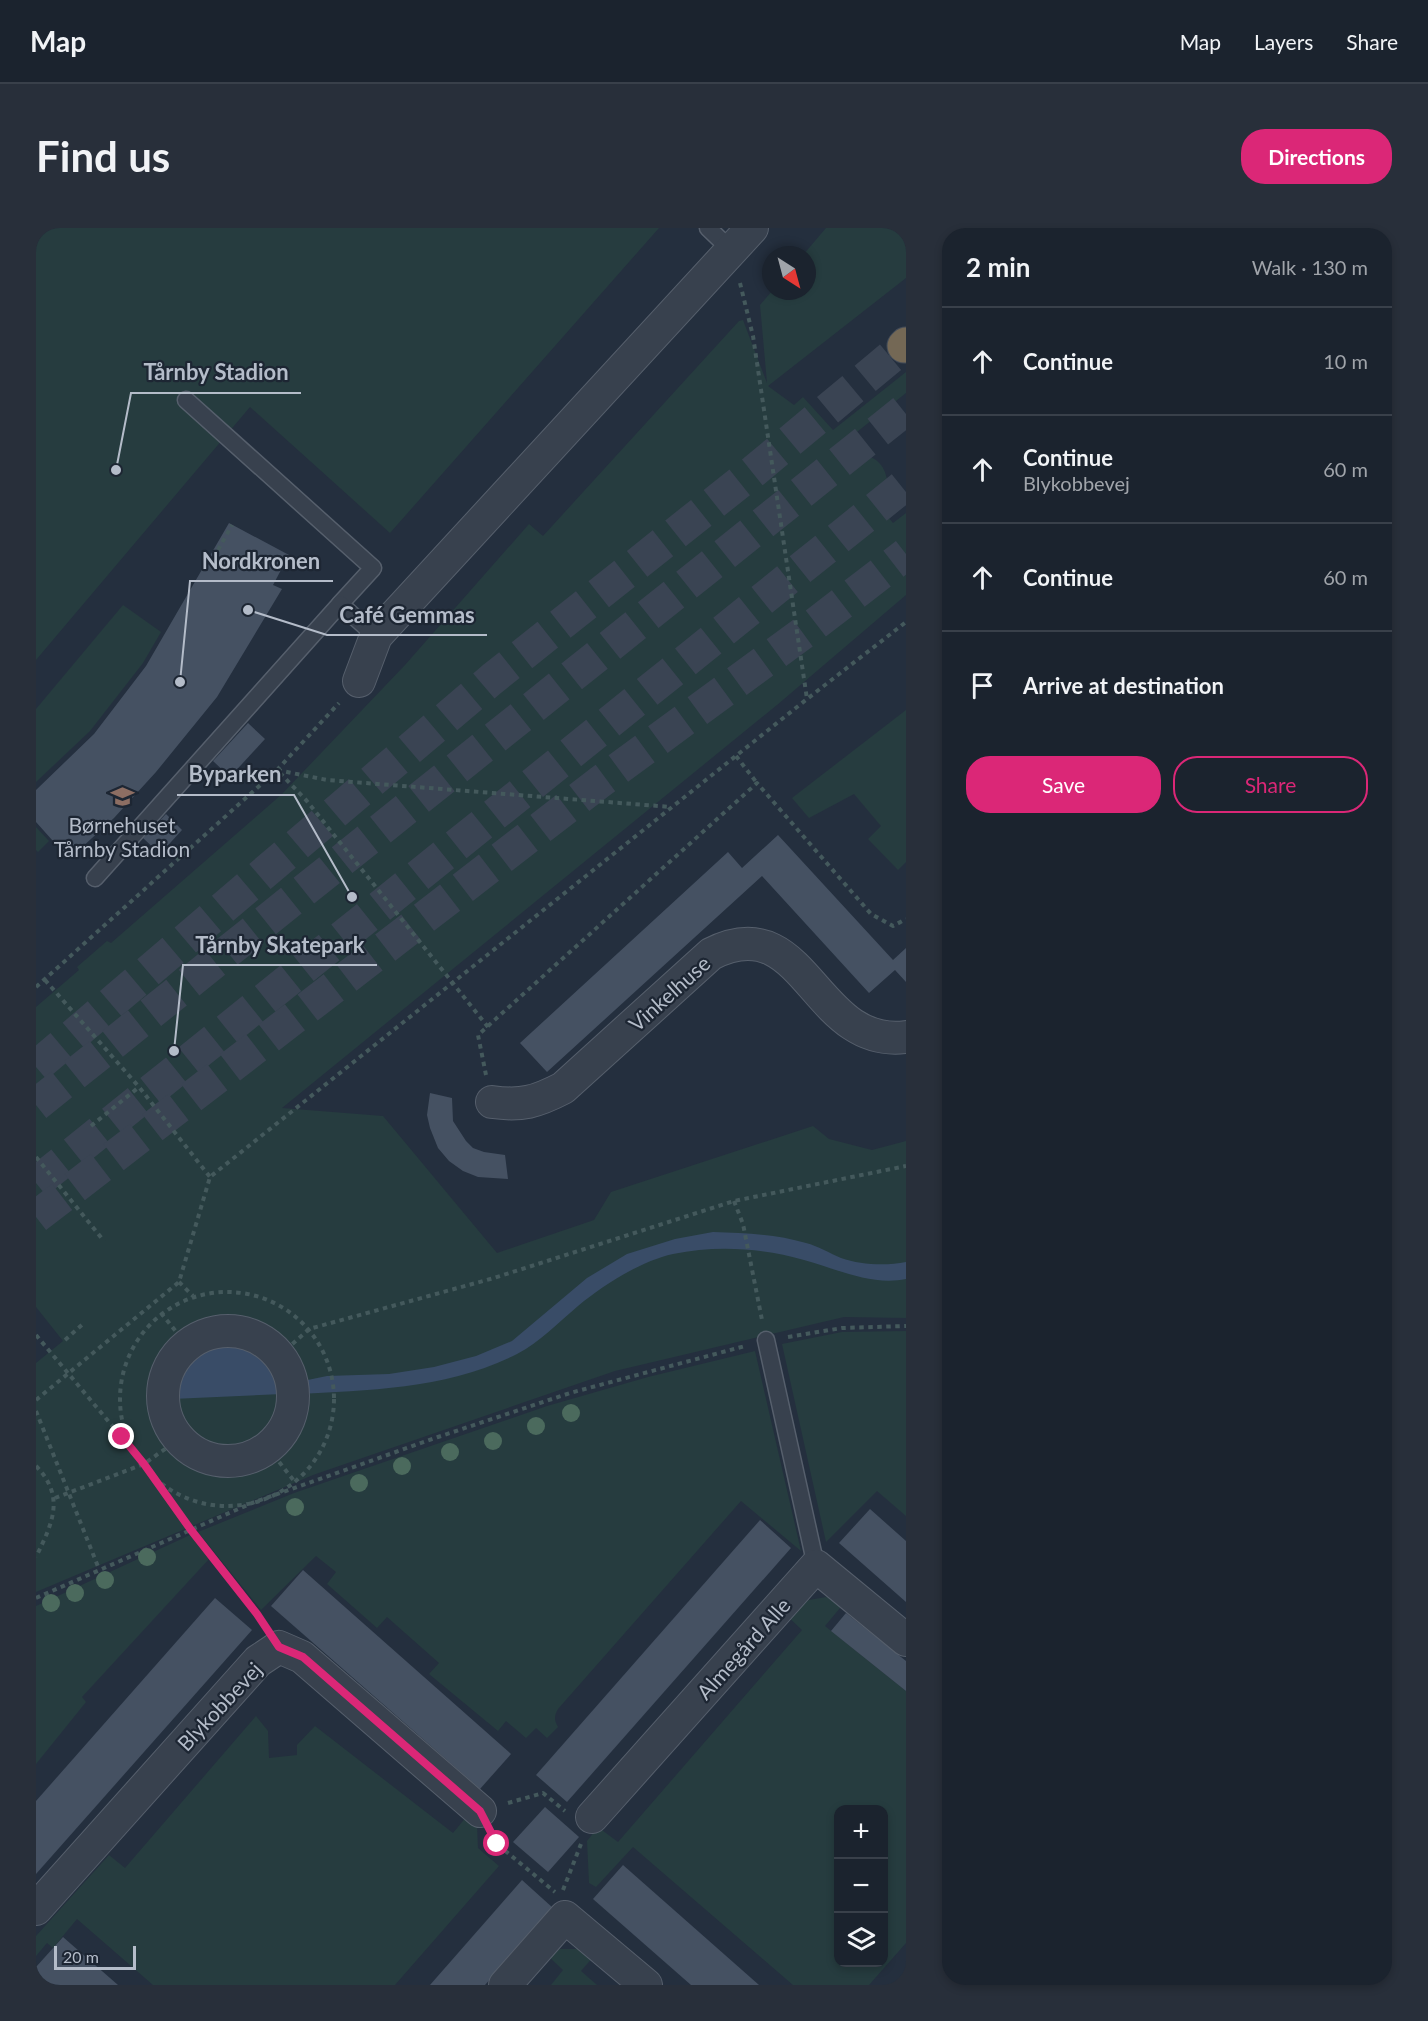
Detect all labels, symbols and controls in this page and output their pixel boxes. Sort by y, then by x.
text: Map [30,24,86,58]
text: Map [1180,29,1221,54]
text: Layers [1254,29,1313,54]
text: Share [1346,29,1398,54]
button: Directions [1241,129,1392,184]
text: Find us [36,131,170,181]
north arrow [762,246,816,300]
text: 2 min [966,251,1030,283]
text: Walk · 130 m [1252,255,1368,279]
icon: ahead [966,345,999,378]
text: Continue [1023,348,1113,375]
text: 10 m [1323,349,1368,373]
callout: Tårnby Stadion [131,353,301,393]
text: Tårnby Stadion [143,358,289,385]
text: Continue [1023,444,1113,471]
icon: ahead [966,453,999,486]
text: 60 m [1323,457,1368,481]
text: Blykobbevej [1023,471,1130,495]
callout: Nordkronen [190,541,333,581]
text: Nordkronen [202,547,320,574]
icon: ahead [966,561,999,594]
text: Continue [1023,564,1113,591]
text: 60 m [1323,565,1368,589]
callout: Café Gemmas [327,595,487,635]
text: Café Gemmas [339,601,475,628]
icon: arrive [966,669,999,702]
text: Arrive at destination [1023,672,1224,699]
callout: Byparken [177,755,294,795]
button: Save [966,756,1161,813]
button: Share [1173,756,1368,813]
text: Byparken [188,760,282,787]
school or university icon: Børnehuset Tårnby Stadion [109,783,135,809]
place label: Børnehuset Tårnby Stadion [54,812,190,861]
callout: Tårnby Skatepark [183,925,377,965]
text: Tårnby Skatepark [195,931,365,958]
street label: Vinkelhuse [623,950,715,1036]
route end [108,1423,134,1449]
street label: Almegård Alle [691,1592,795,1704]
street label: Blykobbevej [172,1656,266,1756]
map controls [834,1805,888,1967]
button: + [834,1805,888,1859]
route start [483,1830,509,1856]
button: − [834,1859,888,1913]
button: layers [834,1913,888,1967]
scale bar [54,1943,136,1970]
text: 20 m [63,1947,99,1966]

